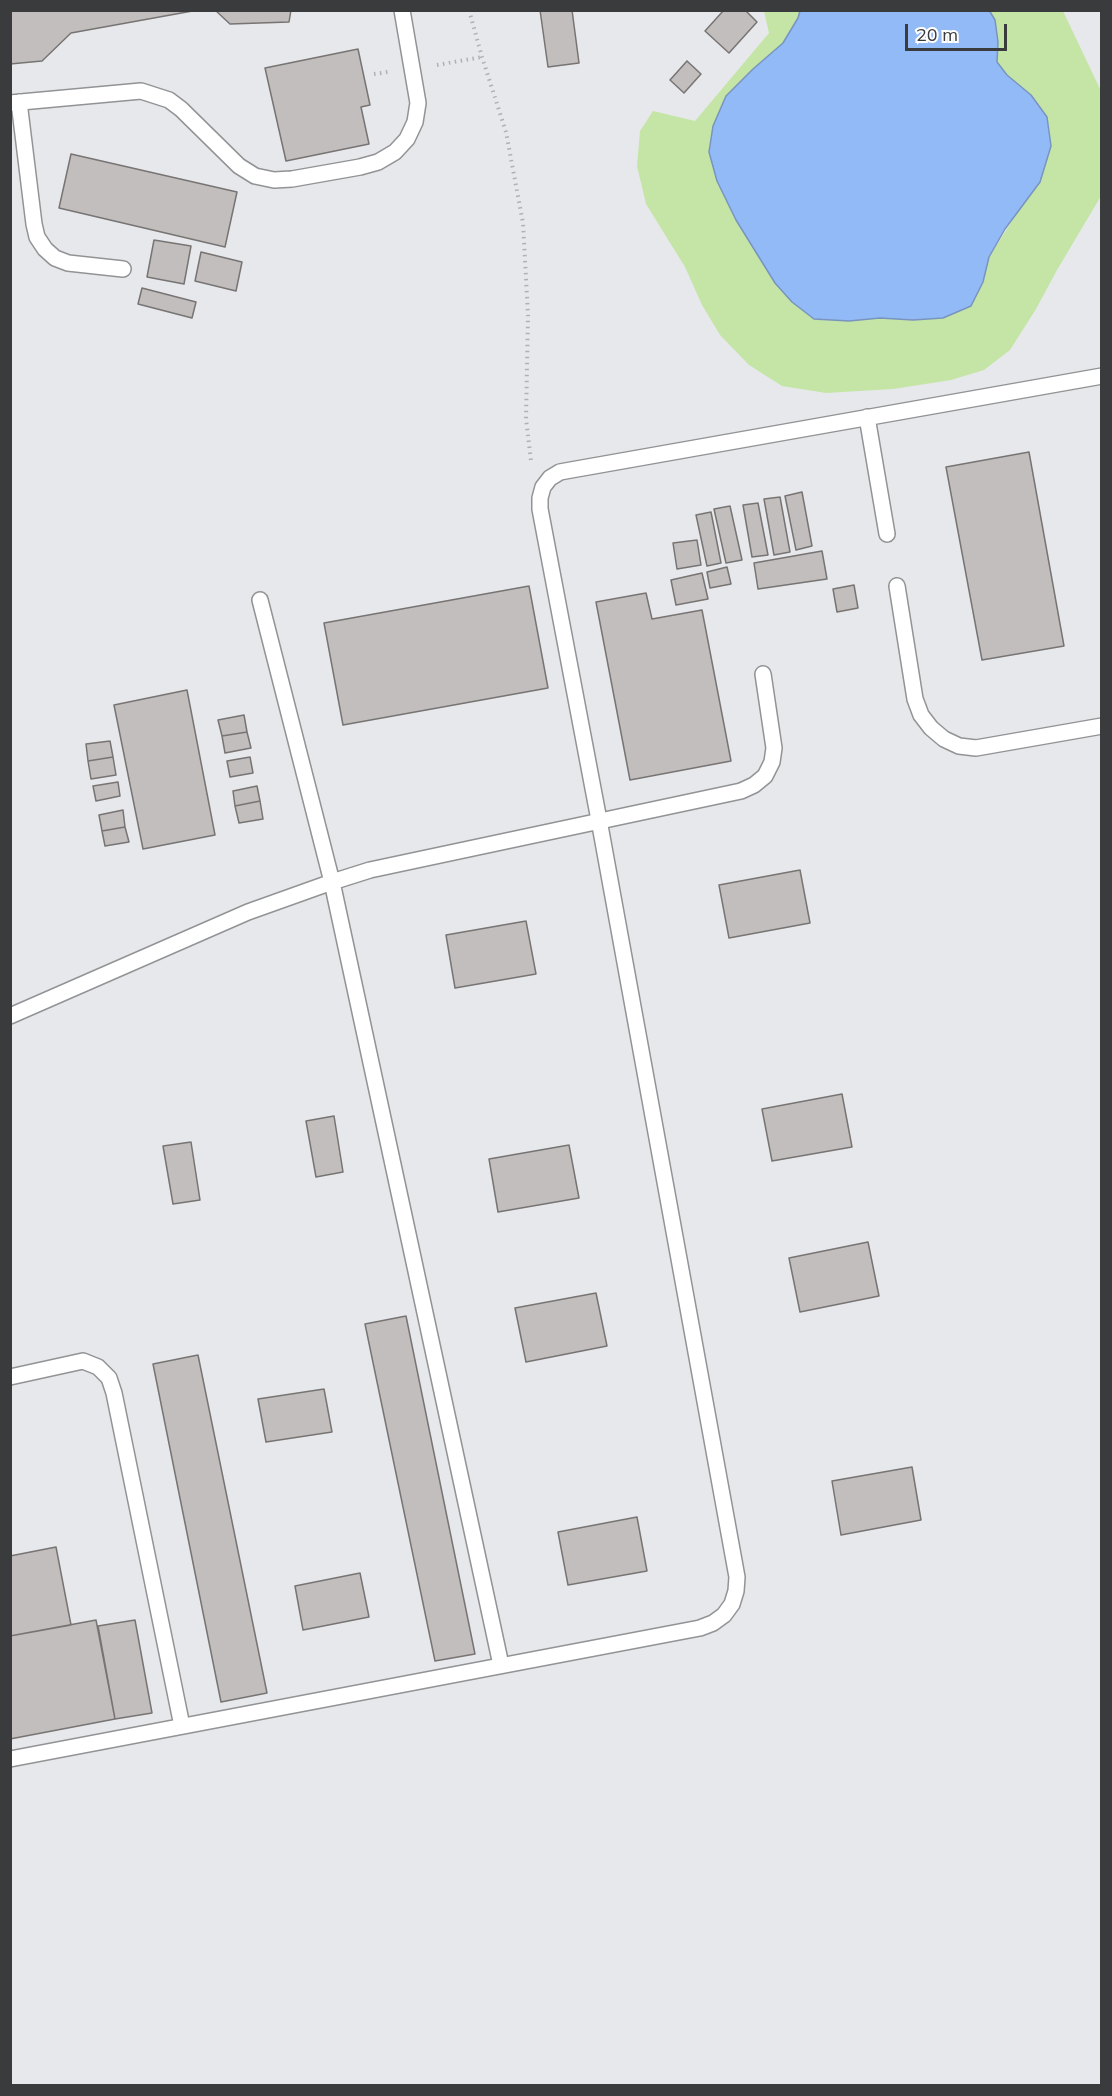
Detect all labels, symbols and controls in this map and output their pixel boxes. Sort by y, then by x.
scale bar [908,12,1010,50]
text: 20 m [916,23,958,46]

